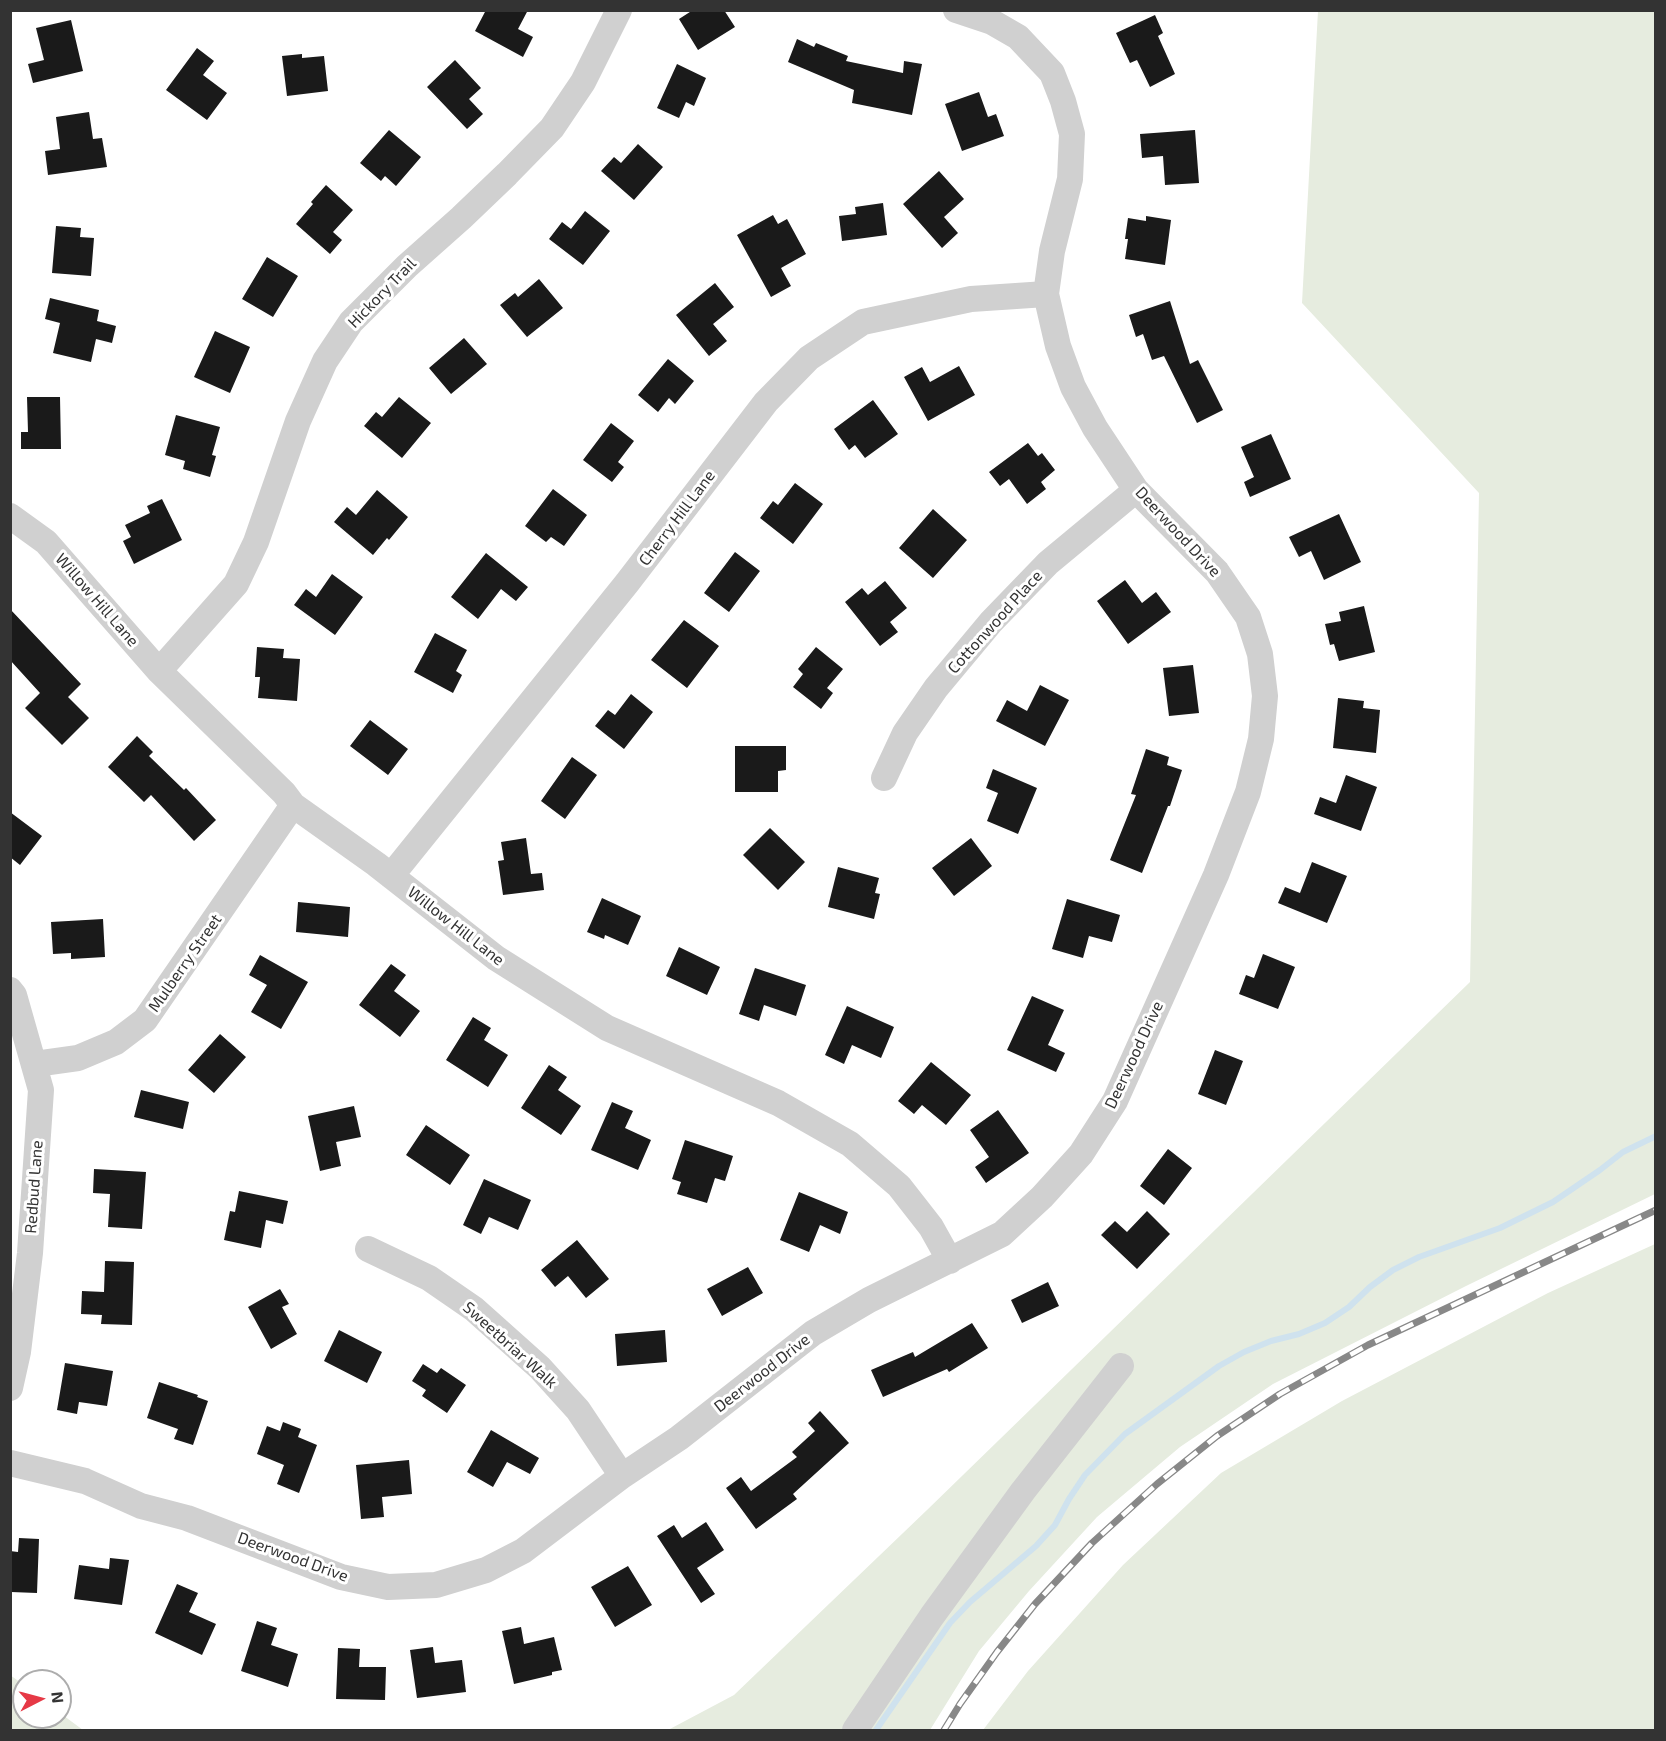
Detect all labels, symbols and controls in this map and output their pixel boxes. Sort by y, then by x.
street label: Hickory Trail [344,254,420,332]
street label: Cherry Hill Lane [635,467,719,569]
street label: Deerwood Drive [1131,483,1225,581]
street label: Willow Hill Lane [51,550,143,650]
street label: Cottonwood Place [944,566,1046,678]
street label: Willow Hill Lane [404,882,508,970]
street label: Mulberry Street [144,910,226,1016]
street label: Deerwood Drive [1101,998,1167,1112]
street label: Redbud Lane [21,1140,47,1234]
street label: Sweetbriar Walk [459,1298,561,1392]
street label: Deerwood Drive [710,1330,814,1416]
street label: Deerwood Drive [235,1528,351,1586]
north arrow [12,1669,72,1729]
text: N [48,1691,68,1704]

